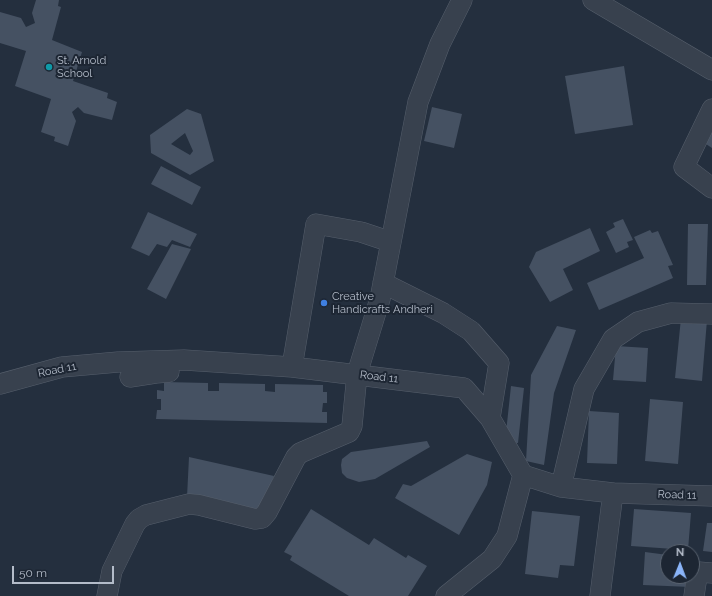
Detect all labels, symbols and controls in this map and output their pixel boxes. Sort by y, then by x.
place label: St. Arnold School [57,54,106,80]
marker: St. Arnold School [44,62,54,72]
place label: Creative Handicrafts Andheri [332,290,433,316]
marker: Creative Handicrafts Andheri [319,298,329,308]
street label: Road 11 [37,360,77,380]
street label: Road 11 [359,368,399,386]
street label: Road 11 [657,488,697,502]
north arrow [660,544,700,584]
text: N [676,546,685,559]
scale bar [14,558,116,584]
text: 50 m [19,566,47,580]

